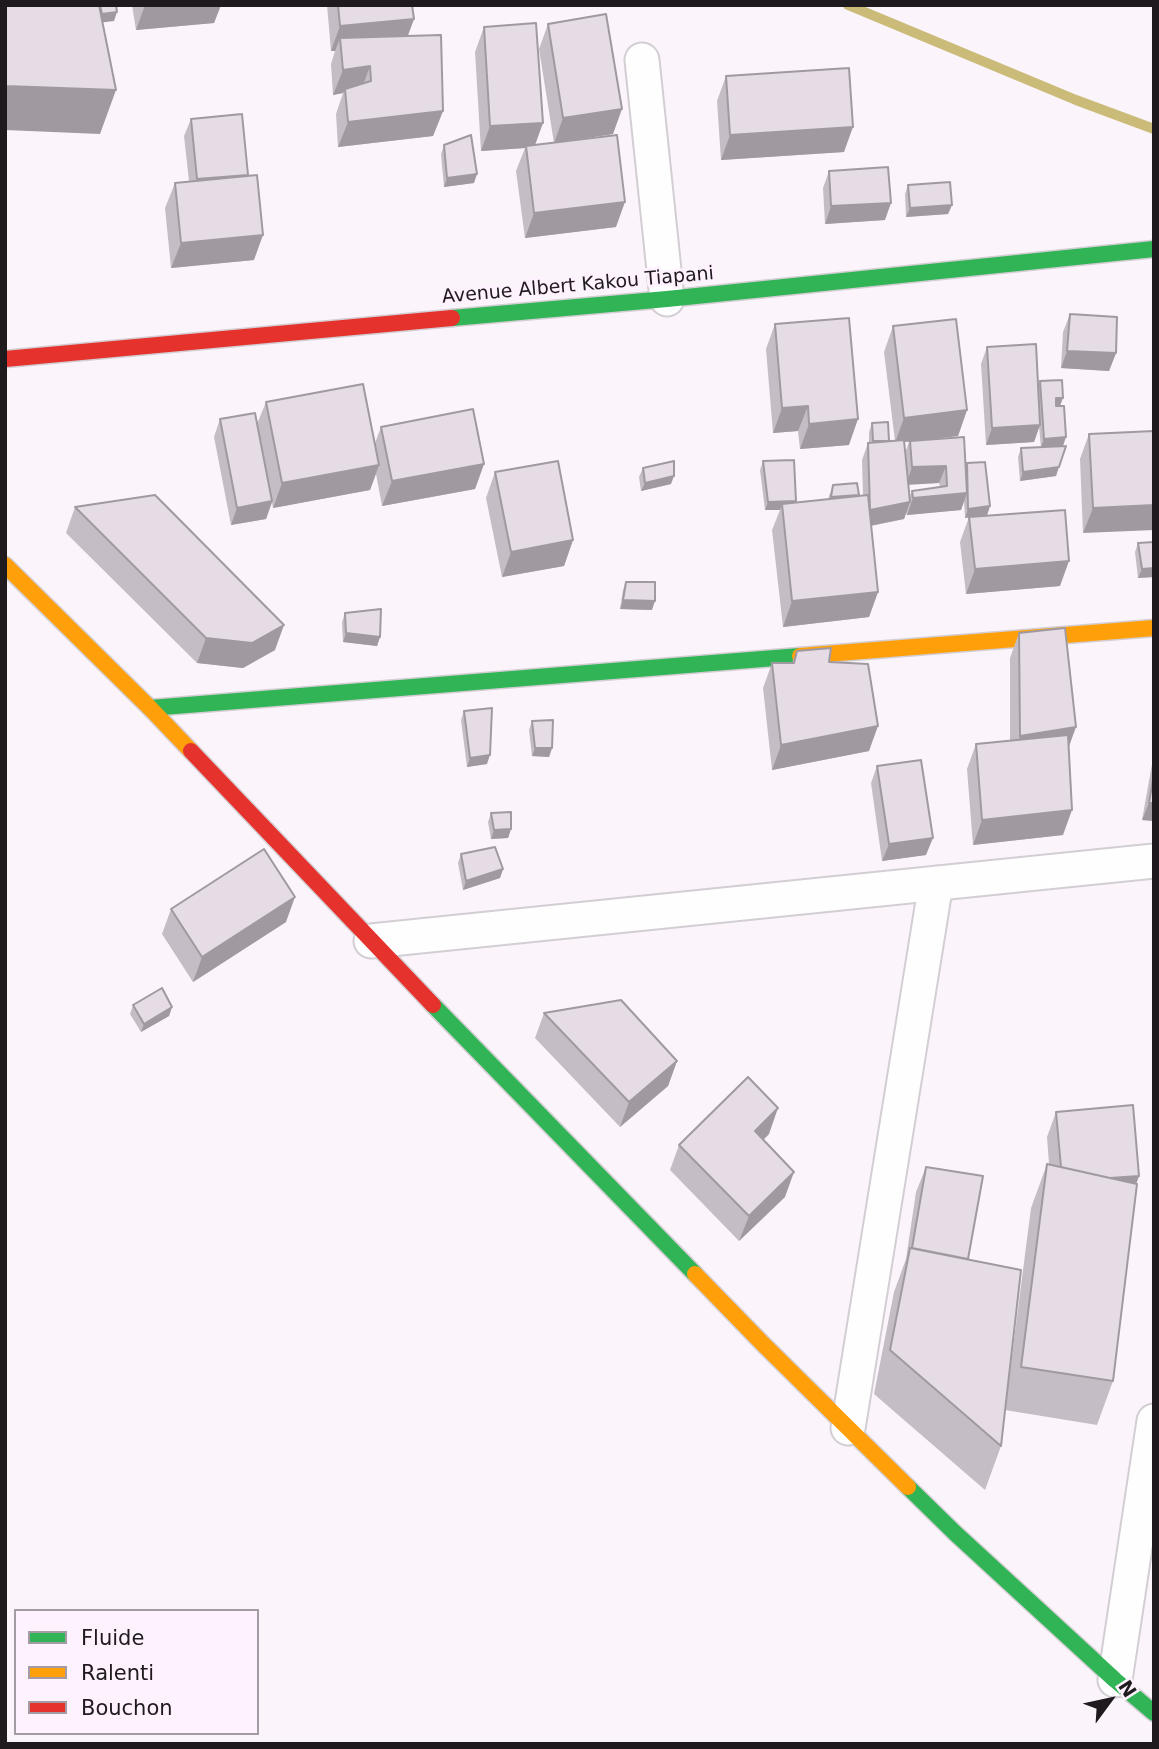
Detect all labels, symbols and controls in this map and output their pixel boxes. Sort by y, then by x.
street label: Avenue Albert Kakou Tiapani [441,263,715,309]
legend [14,1609,259,1735]
text: Fluide [81,1626,144,1650]
text: Ralenti [81,1661,154,1685]
north arrow [1075,1665,1145,1735]
text: N [1114,1676,1141,1701]
text: Bouchon [81,1696,173,1720]

